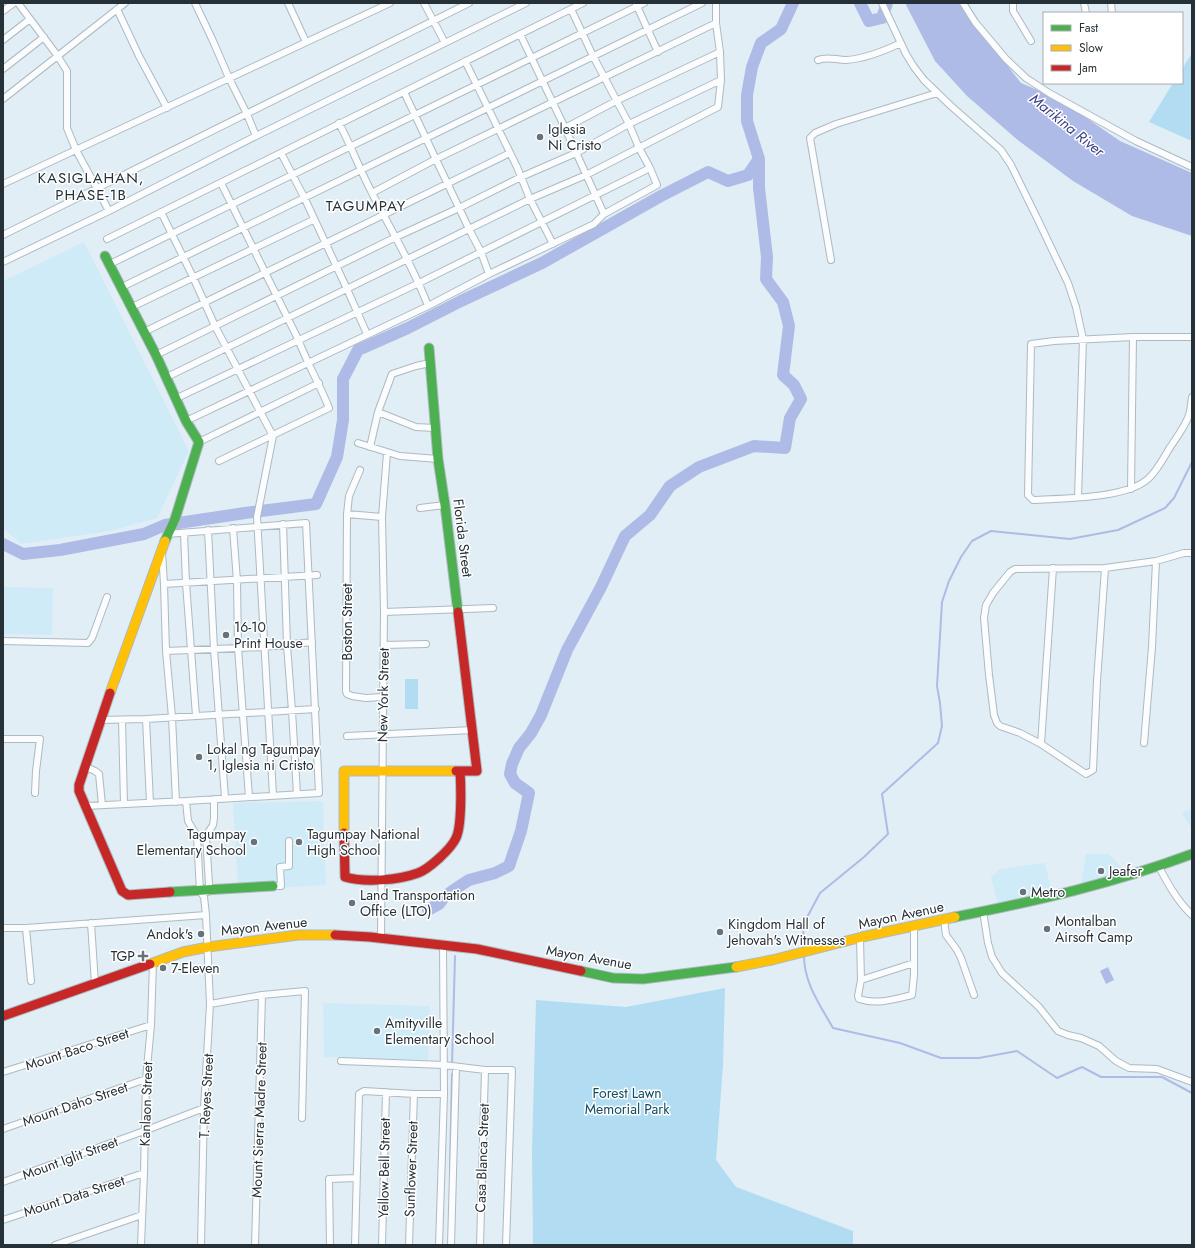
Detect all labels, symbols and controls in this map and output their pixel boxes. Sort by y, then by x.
legend [1043,12,1183,84]
text: Fast [1079,19,1098,37]
text: Slow [1079,39,1104,57]
text: Jam [1077,59,1097,77]
water label: Marikina River [1025,88,1110,163]
place label: Iglesia Ni Cristo [548,119,602,155]
marker: Iglesia Ni Cristo [535,132,545,142]
district label: KASIGLAHAN, PHASE-1B [38,167,144,206]
district label: TAGUMPAY [326,195,406,217]
street label: Florida Street [448,498,478,579]
street label: Boston Street [337,583,357,661]
place label: 16-10 Print House [234,617,303,653]
marker: 16-10 Print House [221,630,231,640]
street label: New York Street [372,647,394,742]
place label: Lokal ng Tagumpay 1, Iglesia ni Cristo [207,739,321,775]
marker: Lokal ng Tagumpay 1, Iglesia ni Cristo [194,752,204,762]
place label: Tagumpay Elementary School [136,824,247,860]
place label: Tagumpay National High School [307,824,420,860]
marker: Tagumpay Elementary School [249,837,259,847]
marker: Tagumpay National High School [294,837,304,847]
place label: Jeafer [1107,861,1143,881]
marker: Jeafer [1096,866,1106,876]
place label: Metro [1031,882,1066,902]
place label: Land Transportation Office (LTO) [360,885,475,921]
marker: Metro [1018,887,1028,897]
street label: Mayon Avenue [856,896,946,934]
marker: Land Transportation Office (LTO) [347,898,357,908]
place label: Montalban Airsoft Camp [1055,911,1133,947]
street label: Mayon Avenue [220,912,308,940]
place label: Kingdom Hall of Jehovah's Witnesses [726,914,846,950]
place label: Andok's [146,924,193,944]
marker: Montalban Airsoft Camp [1042,924,1052,934]
marker: Kingdom Hall of Jehovah's Witnesses [715,927,725,937]
marker: Andok's [196,929,206,939]
street label: Mayon Avenue [545,940,633,974]
place label: TGP [111,946,135,966]
marker: TGP [138,951,148,961]
place label: 7-Eleven [171,958,220,978]
marker: 7-Eleven [158,963,168,973]
place label: Amityville Elementary School [385,1013,495,1049]
street label: Mount Baco Street [23,1023,132,1075]
marker: Amityville Elementary School [372,1026,382,1036]
street label: Mount Sierra Madre Street [246,1041,272,1198]
street label: T. Reyes Street [194,1053,218,1139]
street label: Kanlaon Street [135,1061,157,1147]
street label: Mount Daho Street [20,1076,131,1131]
park label: Forest Lawn Memorial Park [585,1083,670,1119]
street label: Casa Blanca Street [470,1103,494,1213]
street label: Yellow Bell Street [373,1117,395,1218]
street label: Sunflower Street [399,1120,423,1217]
street label: Mount Iglit Street [19,1131,121,1185]
street label: Mount Data Street [21,1170,128,1222]

